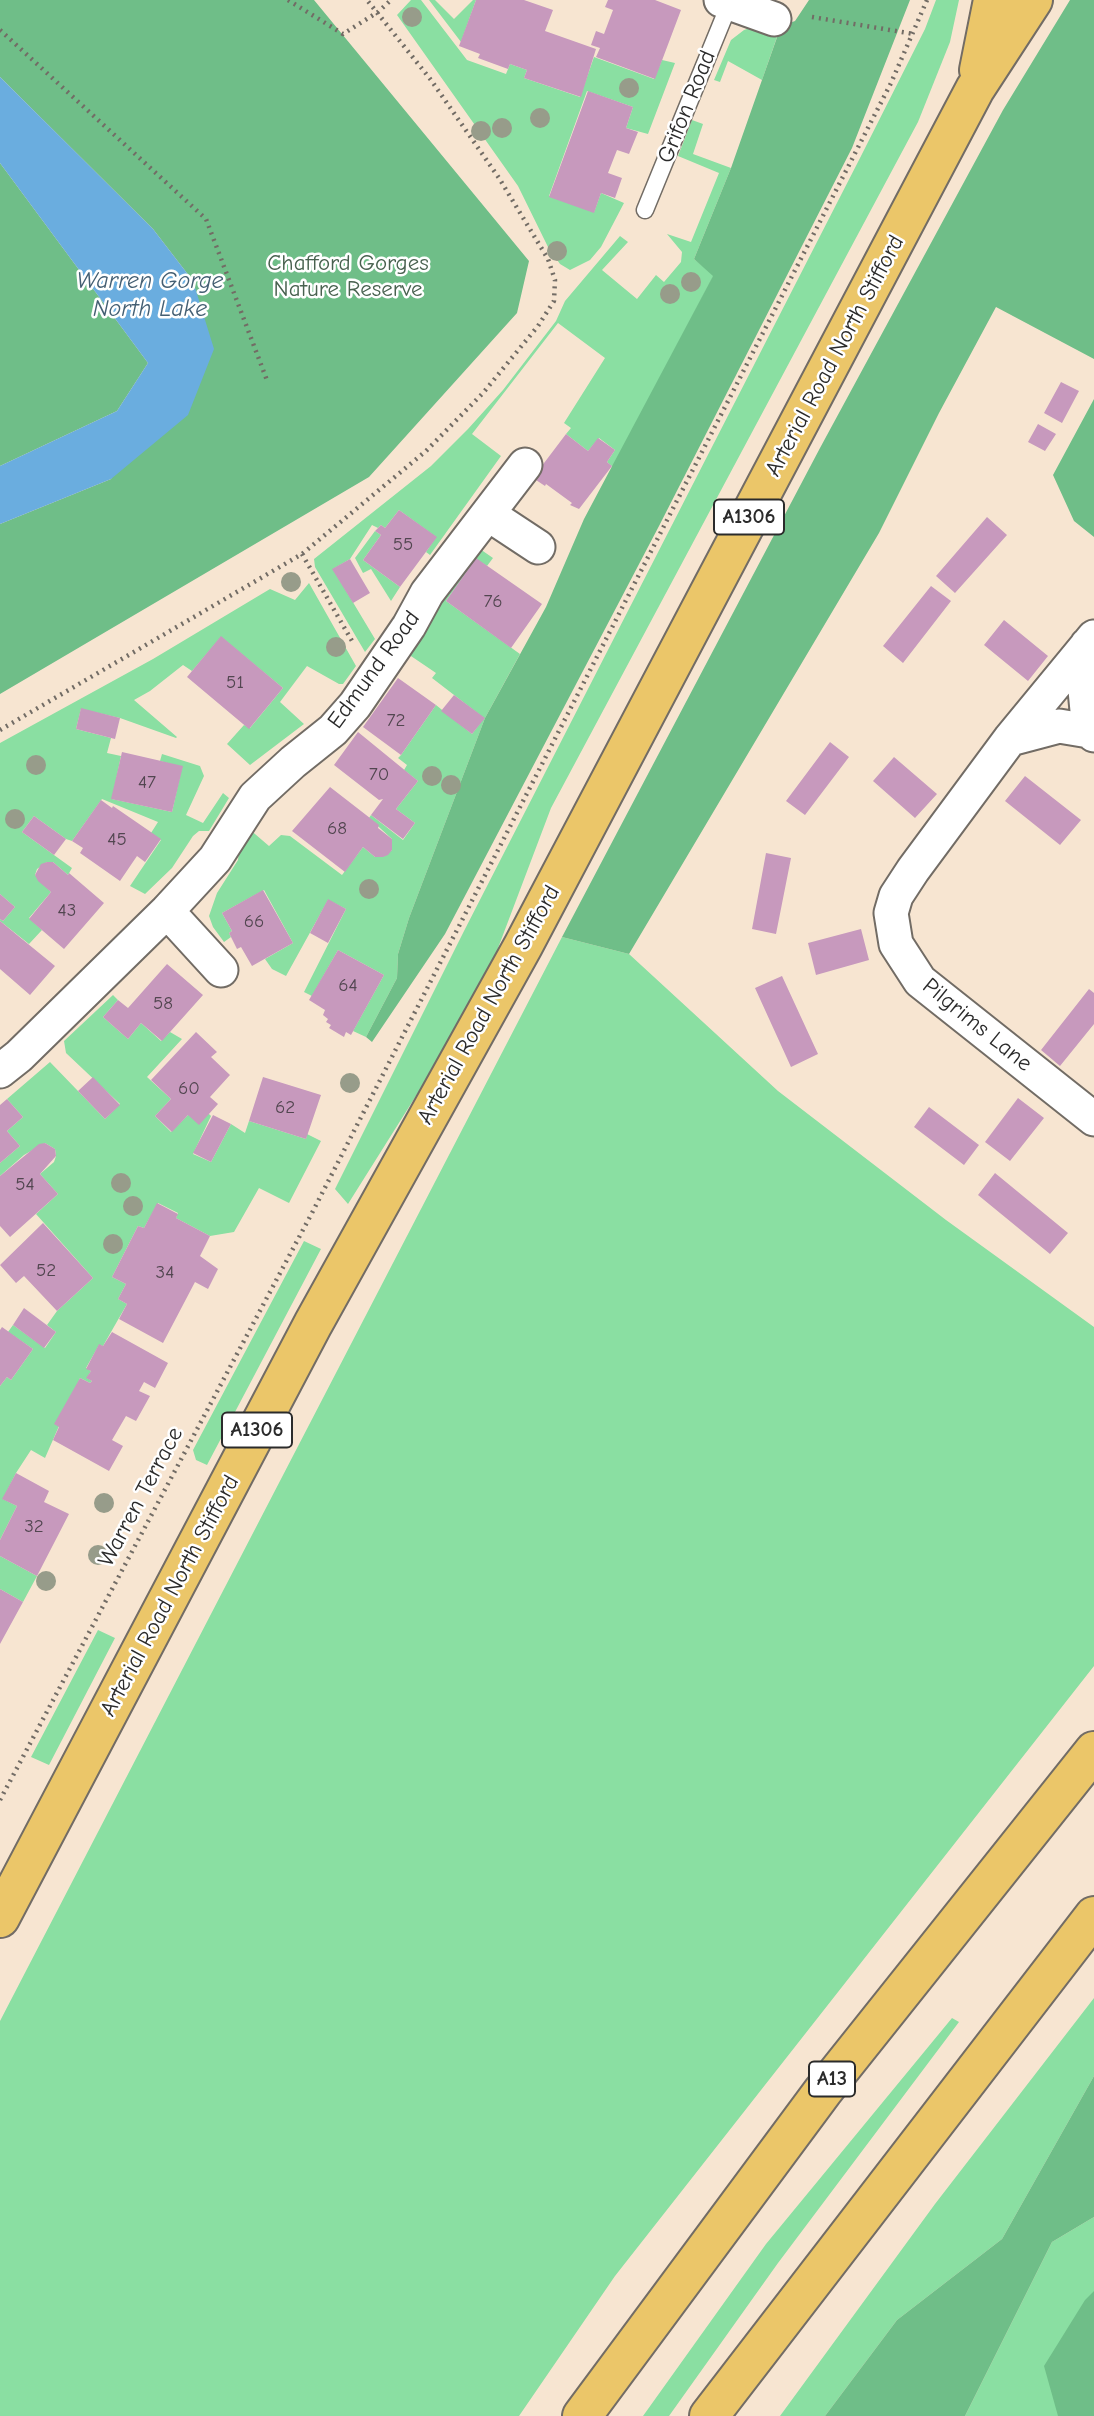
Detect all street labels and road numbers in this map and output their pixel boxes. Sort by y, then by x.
street label: Grifon Road [652,47,722,167]
street label: Arterial Road North Stifford [760,231,910,481]
road number: A1306 [714,500,784,534]
street label: Edmund Road [322,606,426,734]
street label: Arterial Road North Stifford [412,881,566,1129]
street label: Pilgrims Lane [917,972,1037,1078]
road number: A1306 [222,1412,292,1448]
street label: Warren Terrace [93,1423,189,1571]
street label: Arterial Road North Stifford [95,1471,245,1721]
road number: A13 [809,2062,855,2096]

